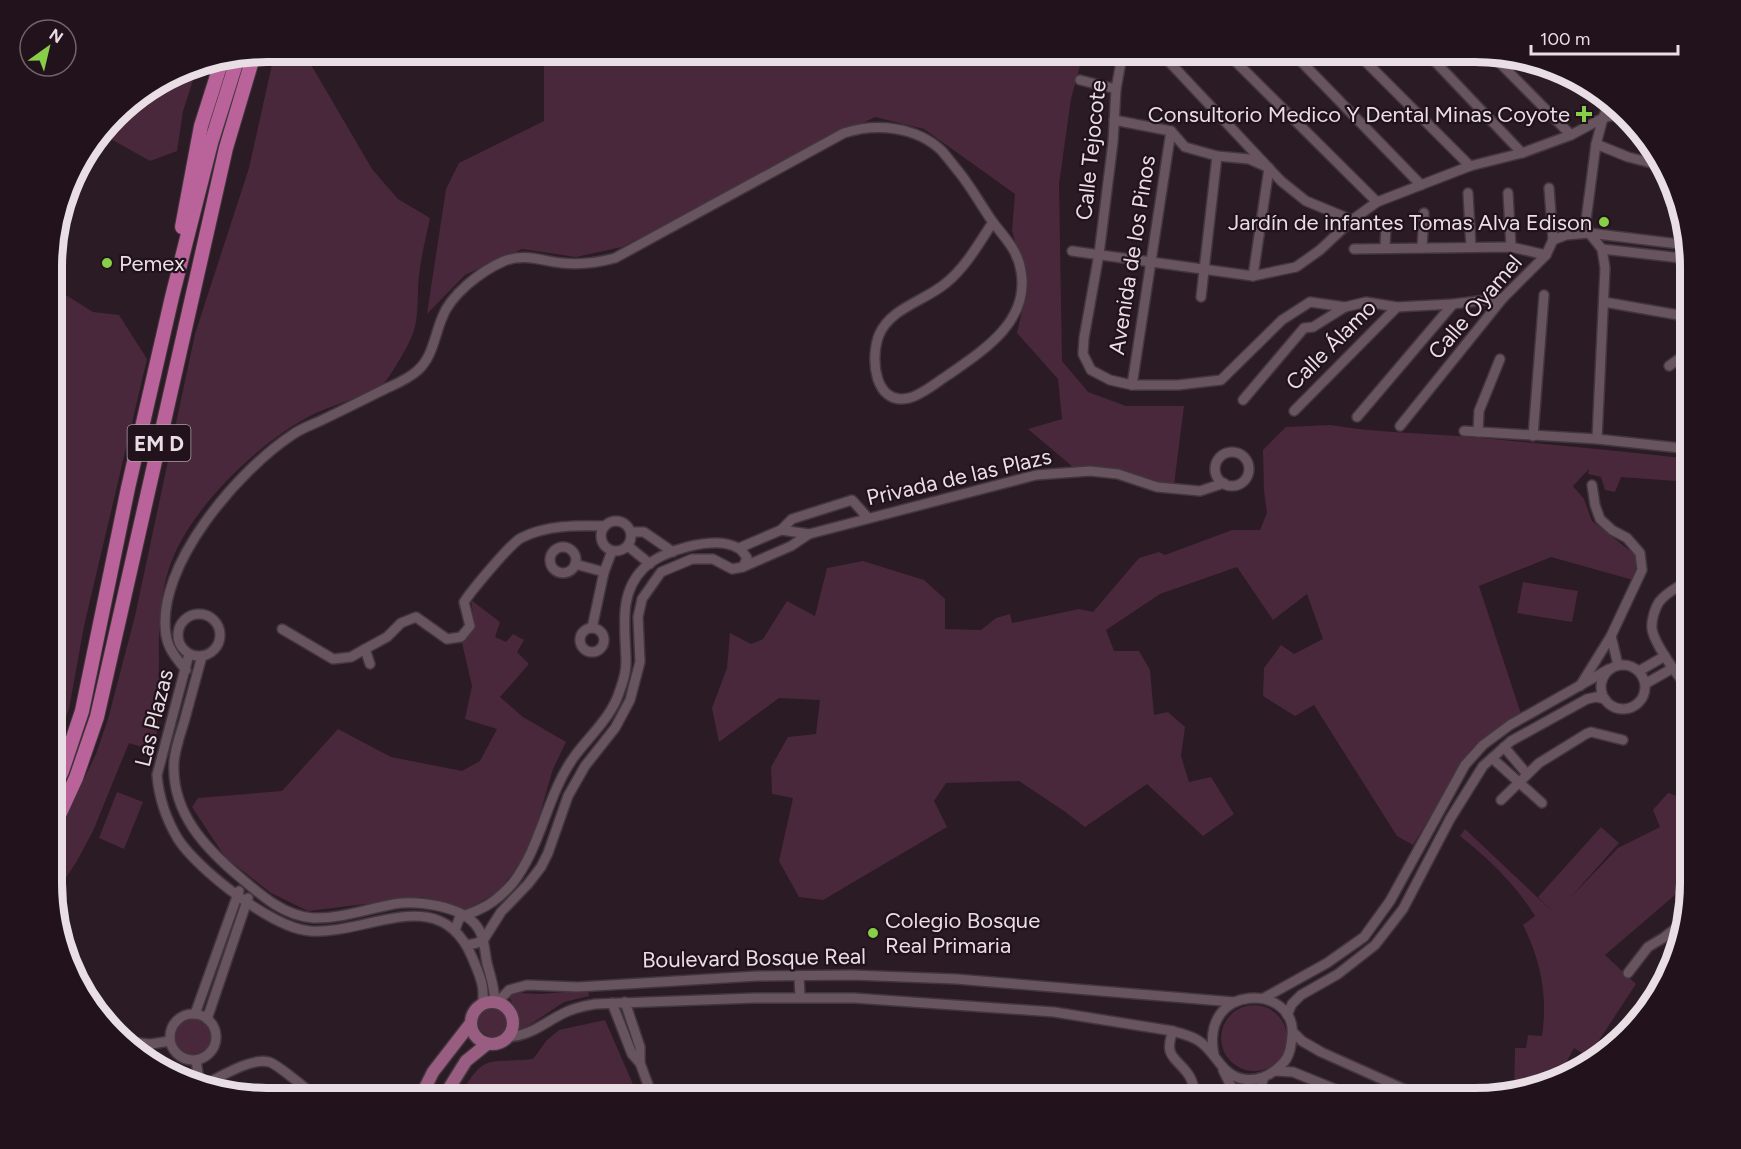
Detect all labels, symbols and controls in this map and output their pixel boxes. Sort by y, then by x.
north arrow [18,18,78,78]
scale bar [1531,18,1678,56]
text: N [46,25,67,47]
text: 100 m [1540,28,1590,50]
street label: Calle Tejocote [1070,79,1112,221]
place label: Consultorio Medico Y Dental Minas Coyote [1148,101,1570,128]
marker: Consultorio Medico Y Dental Minas Coyote [1575,105,1593,123]
street label: Avenida de los Pinos [1103,153,1161,357]
place label: Jardín de infantes Tomas Alva Edison [1228,209,1592,236]
marker: Jardín de infantes Tomas Alva Edison [1597,215,1611,229]
street label: Calle Oyamel [1422,249,1528,365]
place label: Pemex [119,250,185,277]
marker: Pemex [100,256,114,270]
street label: Calle Álamo [1280,294,1382,396]
road number: EM D [128,425,190,461]
street label: Privada de las Plazs [864,443,1054,511]
street label: Las Plazas [129,666,179,770]
place label: Colegio Bosque Real Primaria [885,907,1040,959]
marker: Colegio Bosque Real Primaria [866,926,880,940]
street label: Boulevard Bosque Real [642,943,866,973]

